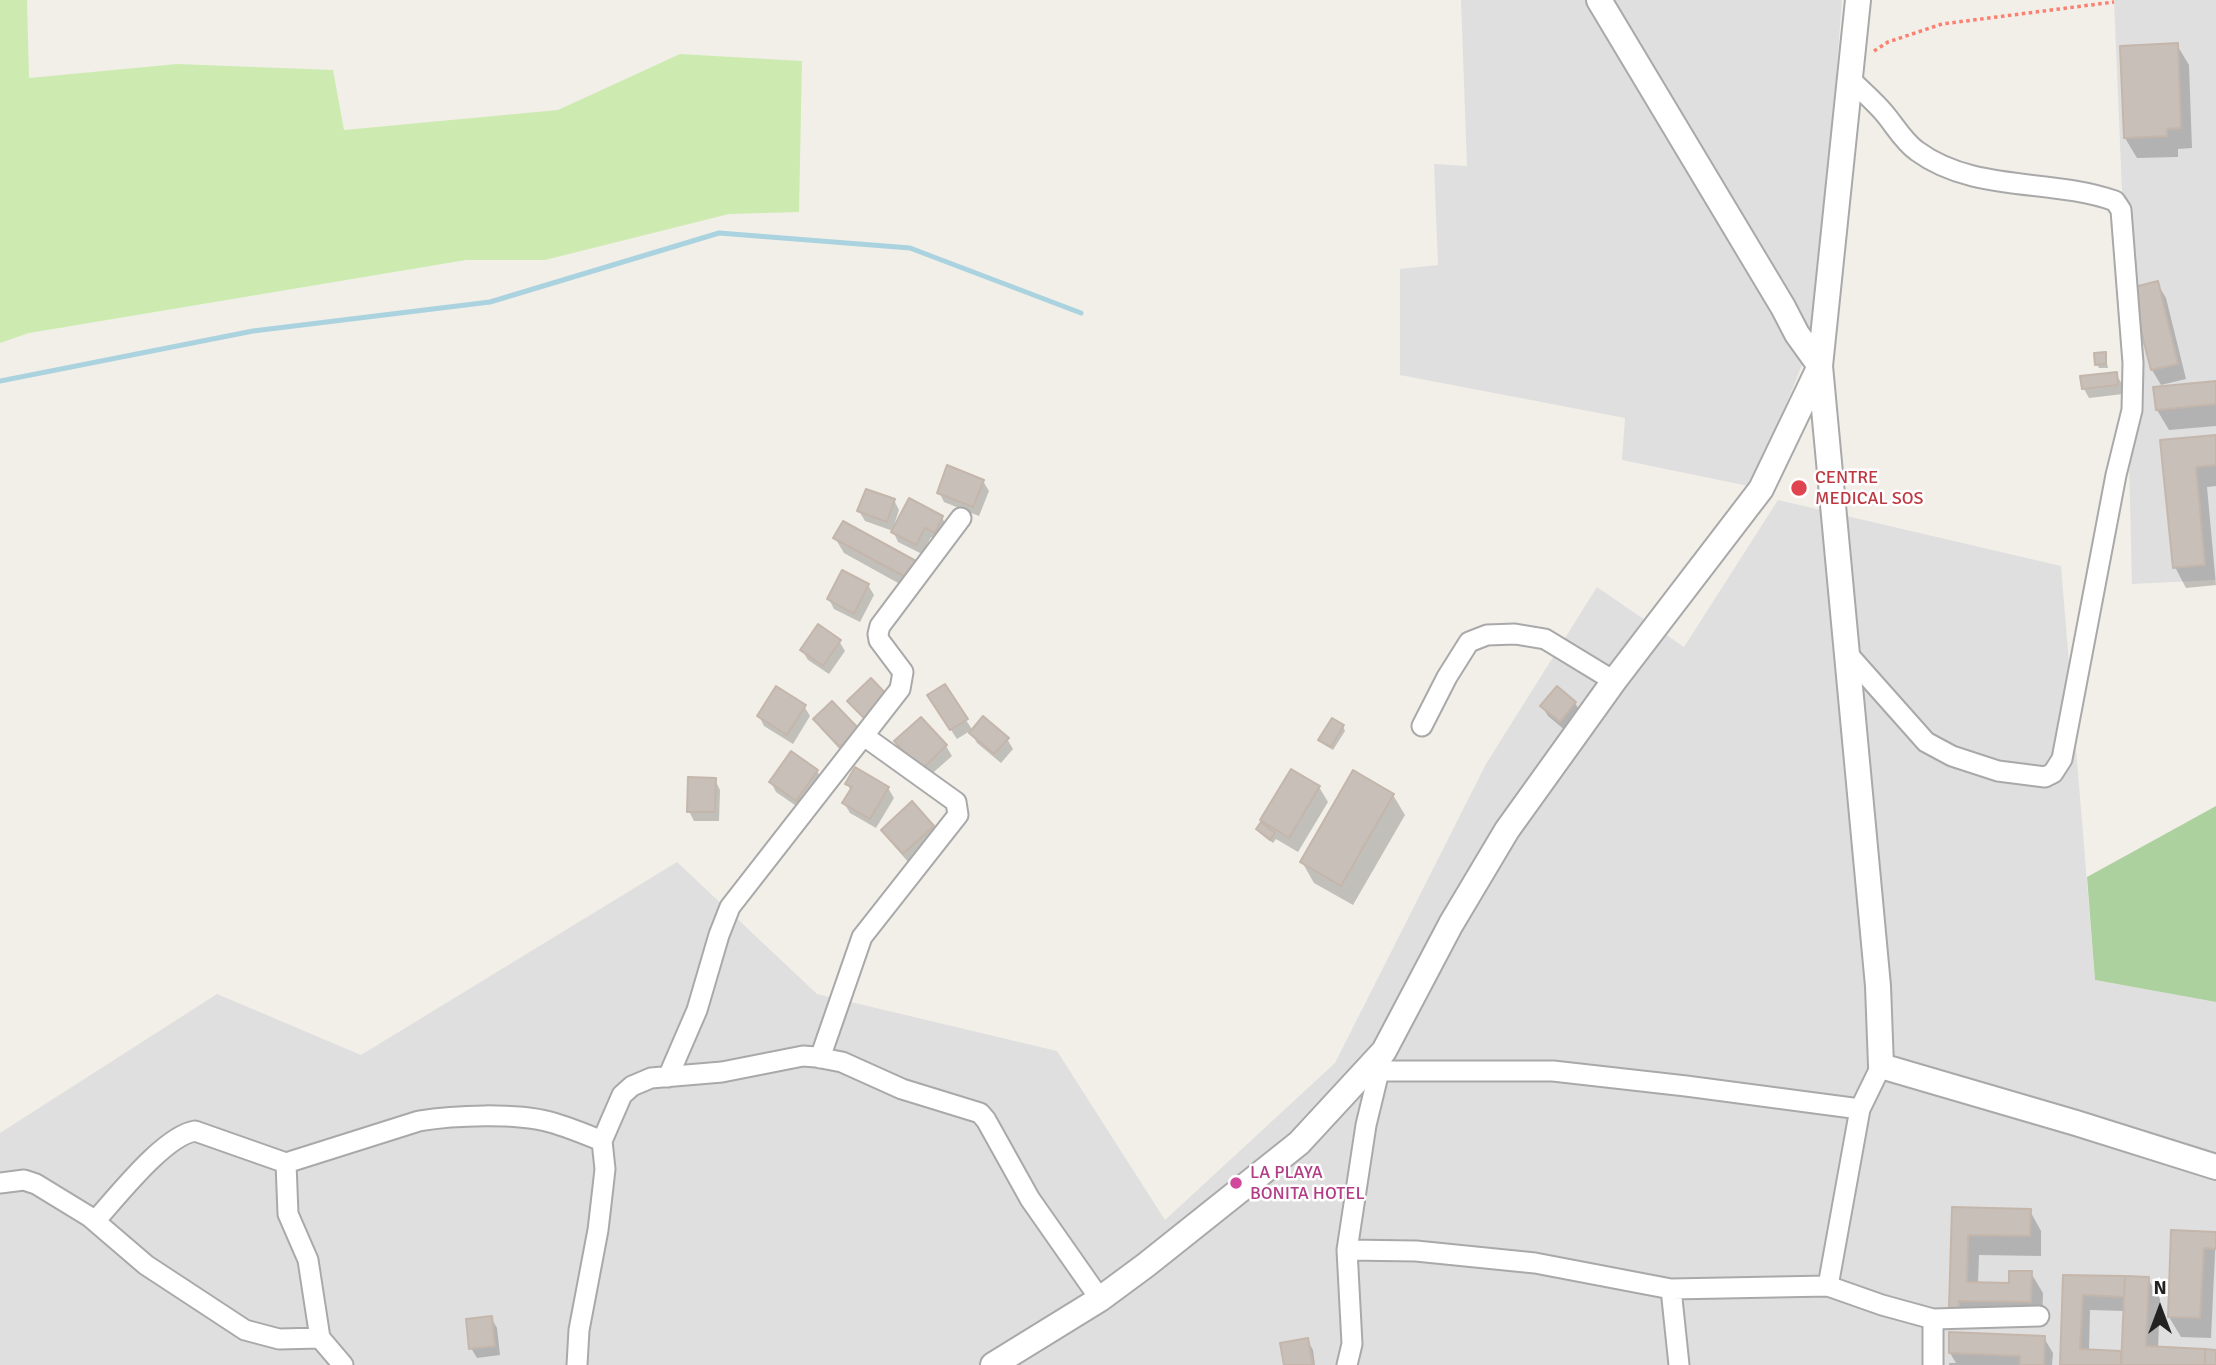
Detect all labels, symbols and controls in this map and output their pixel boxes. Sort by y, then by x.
place label: CENTRE MEDICAL SOS [1815,467,1923,510]
marker: CENTRE MEDICAL SOS [1789,478,1809,498]
place label: LA PLAYA BONITA HOTEL [1250,1162,1365,1204]
marker: LA PLAYA BONITA HOTEL [1228,1175,1244,1191]
north arrow [2125,1274,2195,1344]
text: N [2153,1276,2167,1300]

